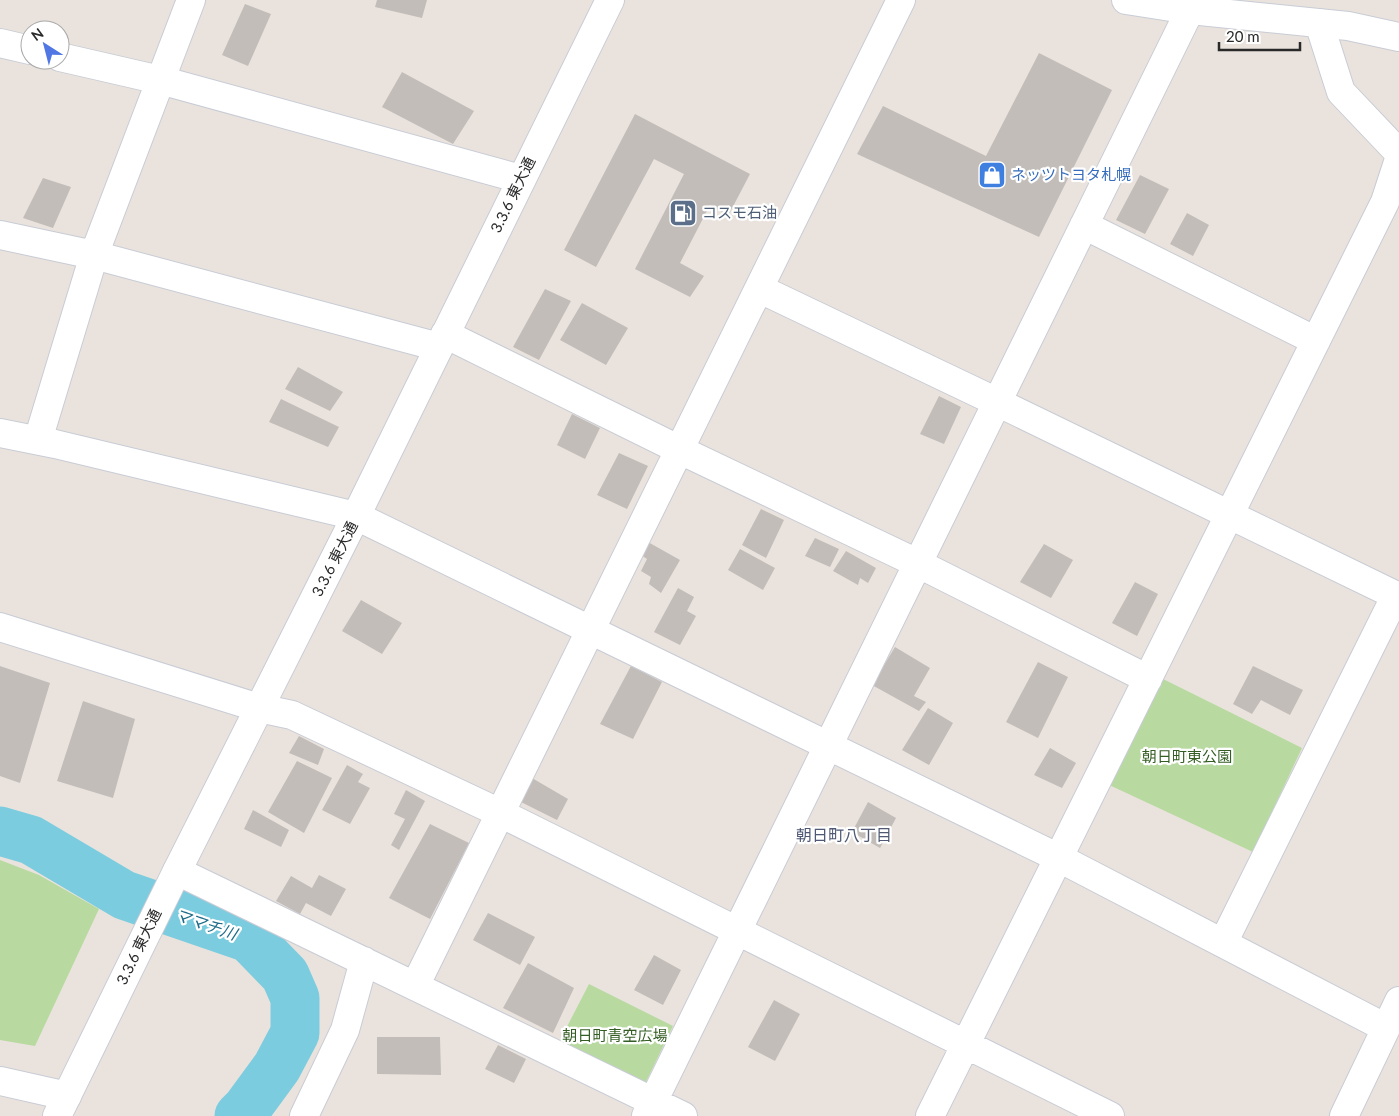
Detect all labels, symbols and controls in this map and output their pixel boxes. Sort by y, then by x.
north arrow [20,20,70,70]
scale bar [1219,20,1300,52]
text: N [28,24,46,44]
text: 20 m [1226,27,1260,45]
street label: 3.3.6 東大通 [486,154,538,235]
shop icon: ネッツトヨタ札幌 [977,160,1007,190]
place label: ネッツトヨタ札幌 [1011,165,1131,183]
fuel station icon: コスモ石油 [668,198,698,228]
place label: コスモ石油 [702,203,777,221]
street label: 3.3.6 東大通 [307,518,361,599]
park label: 朝日町東公園 [1142,747,1232,765]
district label: 朝日町八丁目 [796,825,892,844]
water label: ママチ川 [173,904,241,944]
street label: 3.3.6 東大通 [112,906,164,987]
park label: 朝日町青空広場 [562,1026,668,1044]

